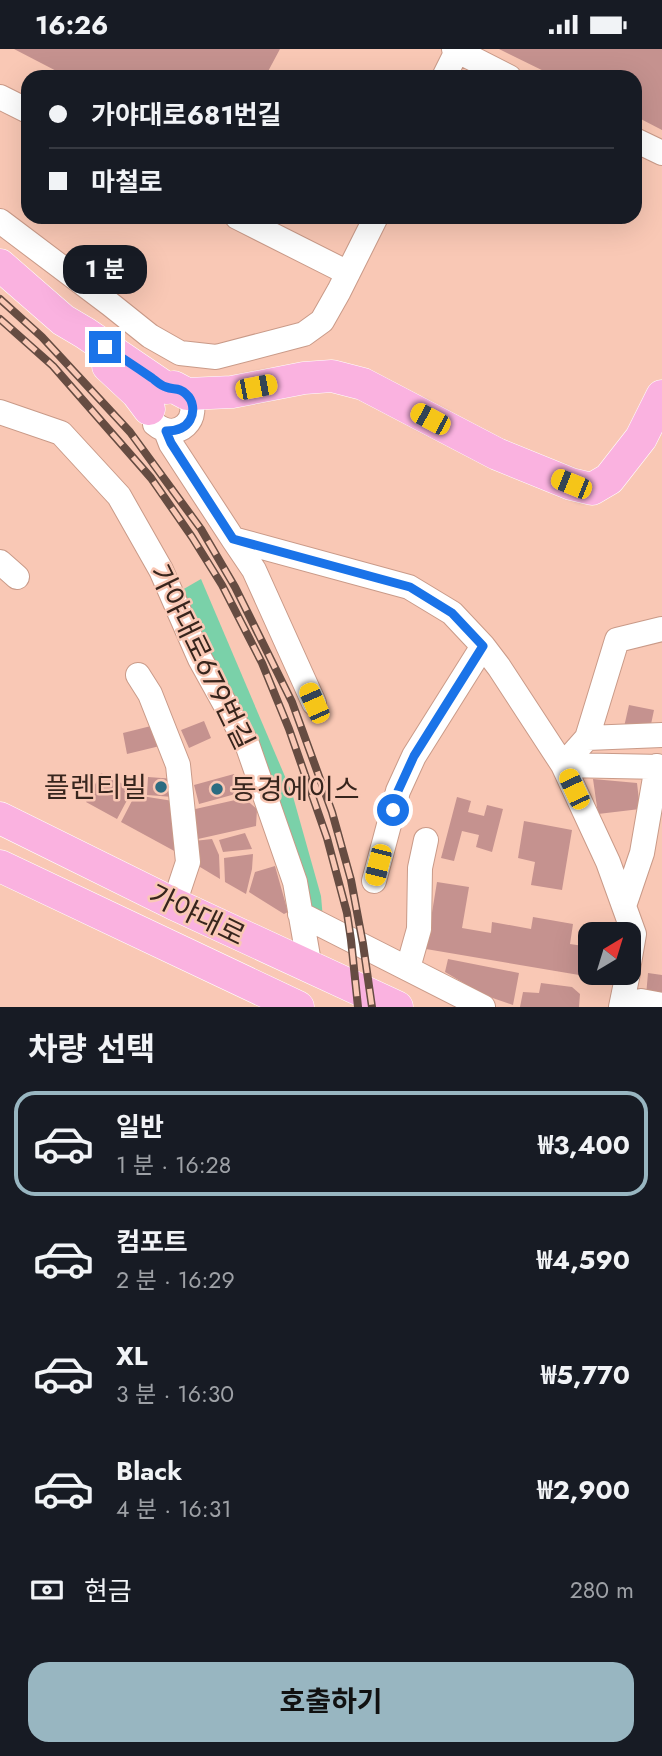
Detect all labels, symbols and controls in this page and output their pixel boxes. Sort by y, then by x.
text: 16:26 [35,6,108,44]
text: 가야대로681번길 [91,96,281,134]
text: 마철로 [91,163,163,201]
callout: 1 분 [63,245,147,295]
text: 1 분 [85,252,125,286]
route end [89,331,121,363]
car [234,373,279,401]
car [407,400,454,438]
car [548,466,595,502]
street label: 가야대로679번길 [139,557,265,757]
car [296,680,333,726]
car [556,766,593,812]
place label: 플렌티빌 [44,767,147,808]
place label: 동경에이스 [231,769,360,810]
marker: 플렌티빌 [153,779,169,795]
marker: 동경에이스 [209,781,225,797]
route start [377,794,409,826]
car [363,842,394,888]
street label: 가야대로 [142,874,252,956]
north arrow [578,922,640,985]
map controls [578,922,641,985]
text: 차량 선택 [28,1026,155,1072]
text: 일반 [116,1108,164,1146]
icon: car [32,1112,95,1175]
text: ₩3,400 [538,1126,630,1164]
text: 1 분 · 16:28 [116,1148,231,1182]
text: 컴포트 [116,1223,188,1261]
icon: car [32,1227,95,1290]
text: ₩4,590 [537,1241,630,1279]
text: 2 분 · 16:29 [116,1263,235,1297]
text: XL [116,1337,148,1375]
icon: car [32,1342,95,1405]
text: ₩5,770 [541,1356,630,1394]
text: 3 분 · 16:30 [116,1377,234,1411]
text: Black [116,1452,182,1490]
icon: car [32,1457,95,1520]
text: ₩2,900 [537,1471,630,1509]
text: 4 분 · 16:31 [116,1492,232,1526]
icon: cash [28,1571,66,1609]
text: 현금 [84,1572,132,1610]
text: 280 m [570,1573,634,1607]
button: 호출하기 [28,1662,634,1742]

